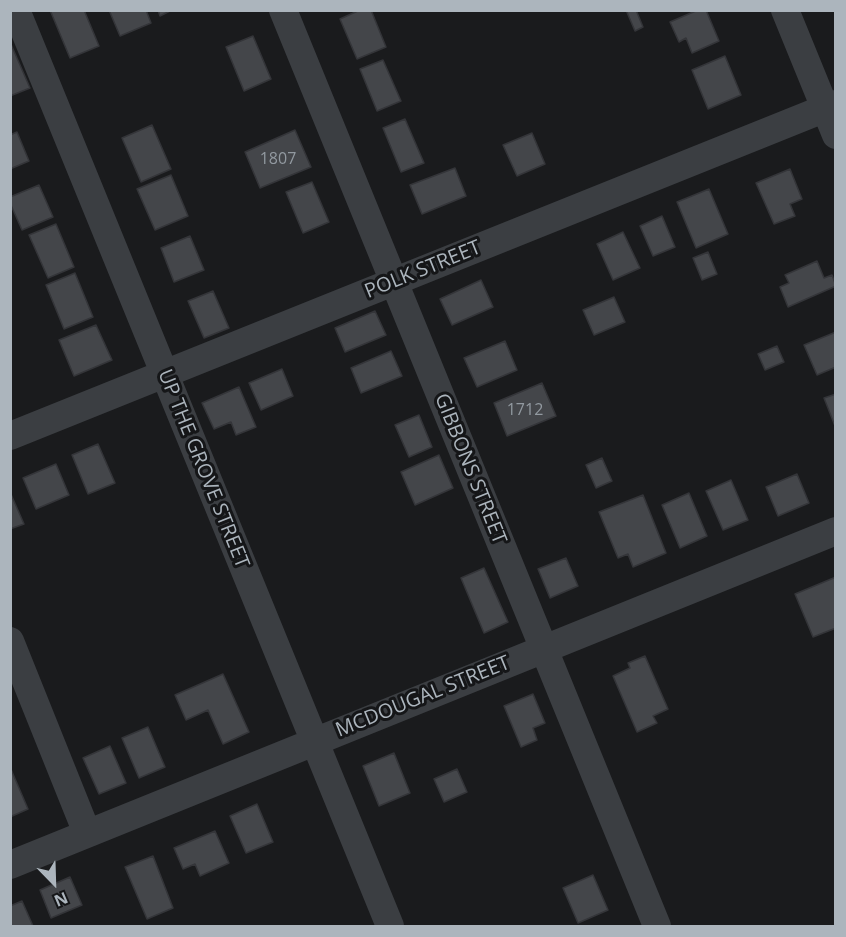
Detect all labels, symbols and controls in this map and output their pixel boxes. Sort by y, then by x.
house number: 1807 [260,149,296,169]
street label: POLK STREET [361,236,485,304]
street label: UP THE GROVE STREET [152,366,254,572]
street label: GIBBONS STREET [429,390,511,548]
house number: 1712 [507,400,543,420]
street label: MCDOUGAL STREET [332,651,514,743]
north arrow [24,853,84,913]
text: N [51,887,71,912]

